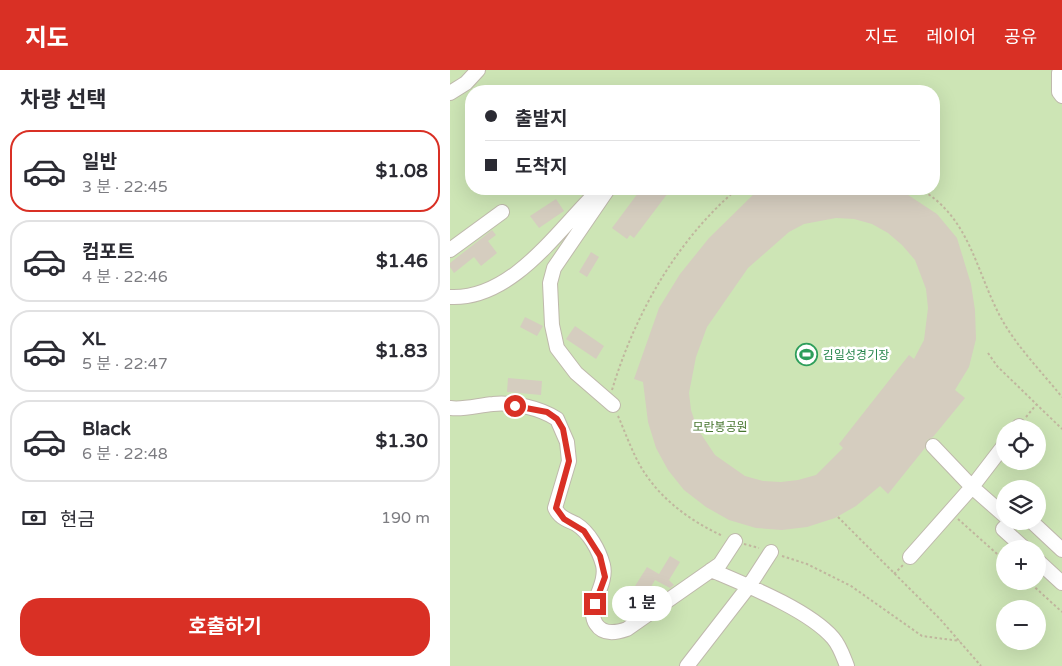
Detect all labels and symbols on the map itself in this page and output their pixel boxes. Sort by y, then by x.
sports icon: 김일성경기장 [795,343,819,367]
place label: 김일성경기장 [823,348,889,362]
route start [504,395,526,417]
park label: 모란봉공원 [692,420,748,434]
callout: 1 분 [612,586,672,622]
route end [584,593,606,615]

